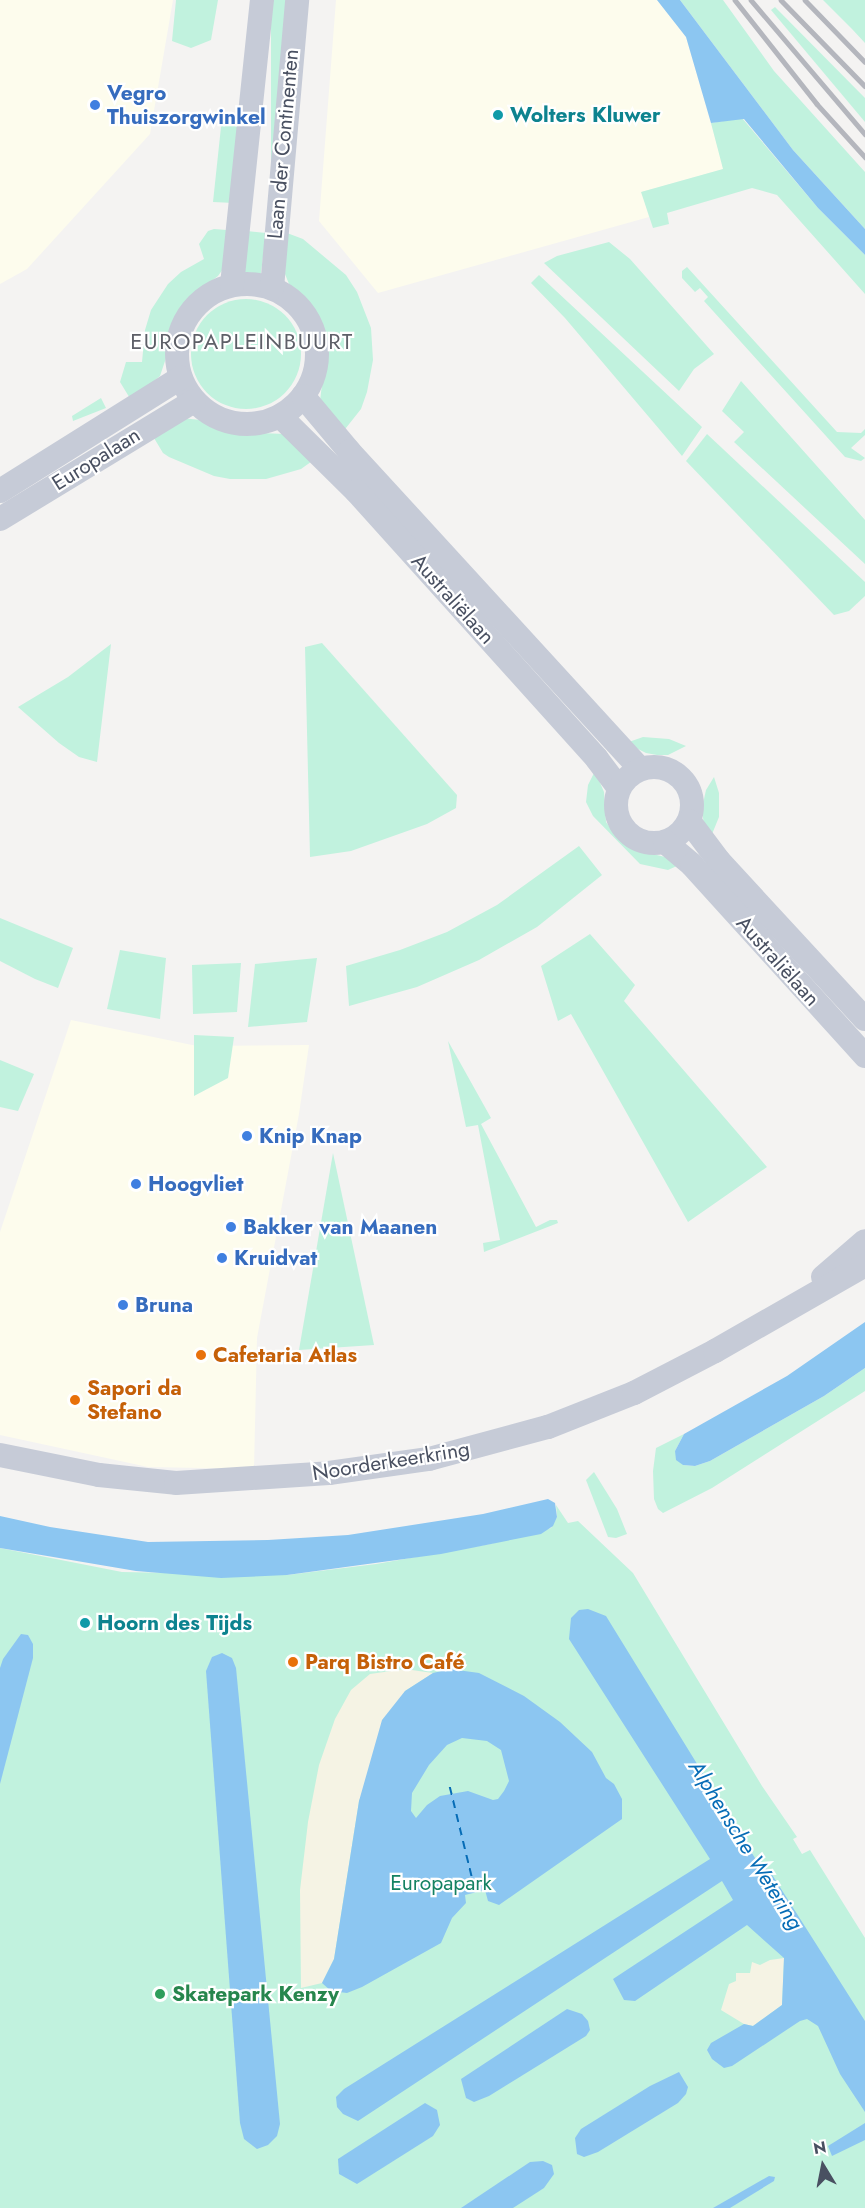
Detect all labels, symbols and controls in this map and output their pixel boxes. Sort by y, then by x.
street label: Laan der Continenten [262,48,304,240]
place label: Vegro Thuiszorgwinkel [107,80,266,130]
marker: Vegro Thuiszorgwinkel [88,98,102,112]
place label: Wolters Kluwer [510,102,661,128]
marker: Wolters Kluwer [491,108,505,122]
district label: EUROPAPLEINBUURT [130,329,354,355]
street label: Europalaan [47,422,145,496]
street label: Australiëlaan [406,549,500,649]
street label: Australiëlaan [731,911,825,1011]
place label: Knip Knap [259,1123,362,1149]
marker: Knip Knap [240,1129,254,1143]
place label: Hoogvliet [148,1171,243,1197]
marker: Hoogvliet [129,1177,143,1191]
place label: Bakker van Maanen [243,1214,437,1240]
marker: Bakker van Maanen [224,1220,238,1234]
place label: Kruidvat [234,1245,317,1271]
marker: Kruidvat [215,1251,229,1265]
place label: Bruna [135,1292,193,1318]
marker: Bruna [116,1298,130,1312]
place label: Cafetaria Atlas [213,1342,357,1368]
marker: Cafetaria Atlas [194,1348,208,1362]
place label: Sapori da Stefano [87,1375,182,1425]
marker: Sapori da Stefano [68,1393,82,1407]
street label: Noorderkeerkring [310,1436,472,1486]
place label: Hoorn des Tijds [97,1610,252,1636]
marker: Hoorn des Tijds [78,1616,92,1630]
place label: Parq Bistro Café [305,1649,465,1675]
marker: Parq Bistro Café [286,1655,300,1669]
water label: Alphensche Wetering [683,1755,809,1935]
park label: Europapark [390,1870,492,1896]
place label: Skatepark Kenzy [172,1981,339,2007]
marker: Skatepark Kenzy [153,1987,167,2001]
text: N [812,2135,828,2160]
north arrow [793,2136,853,2196]

